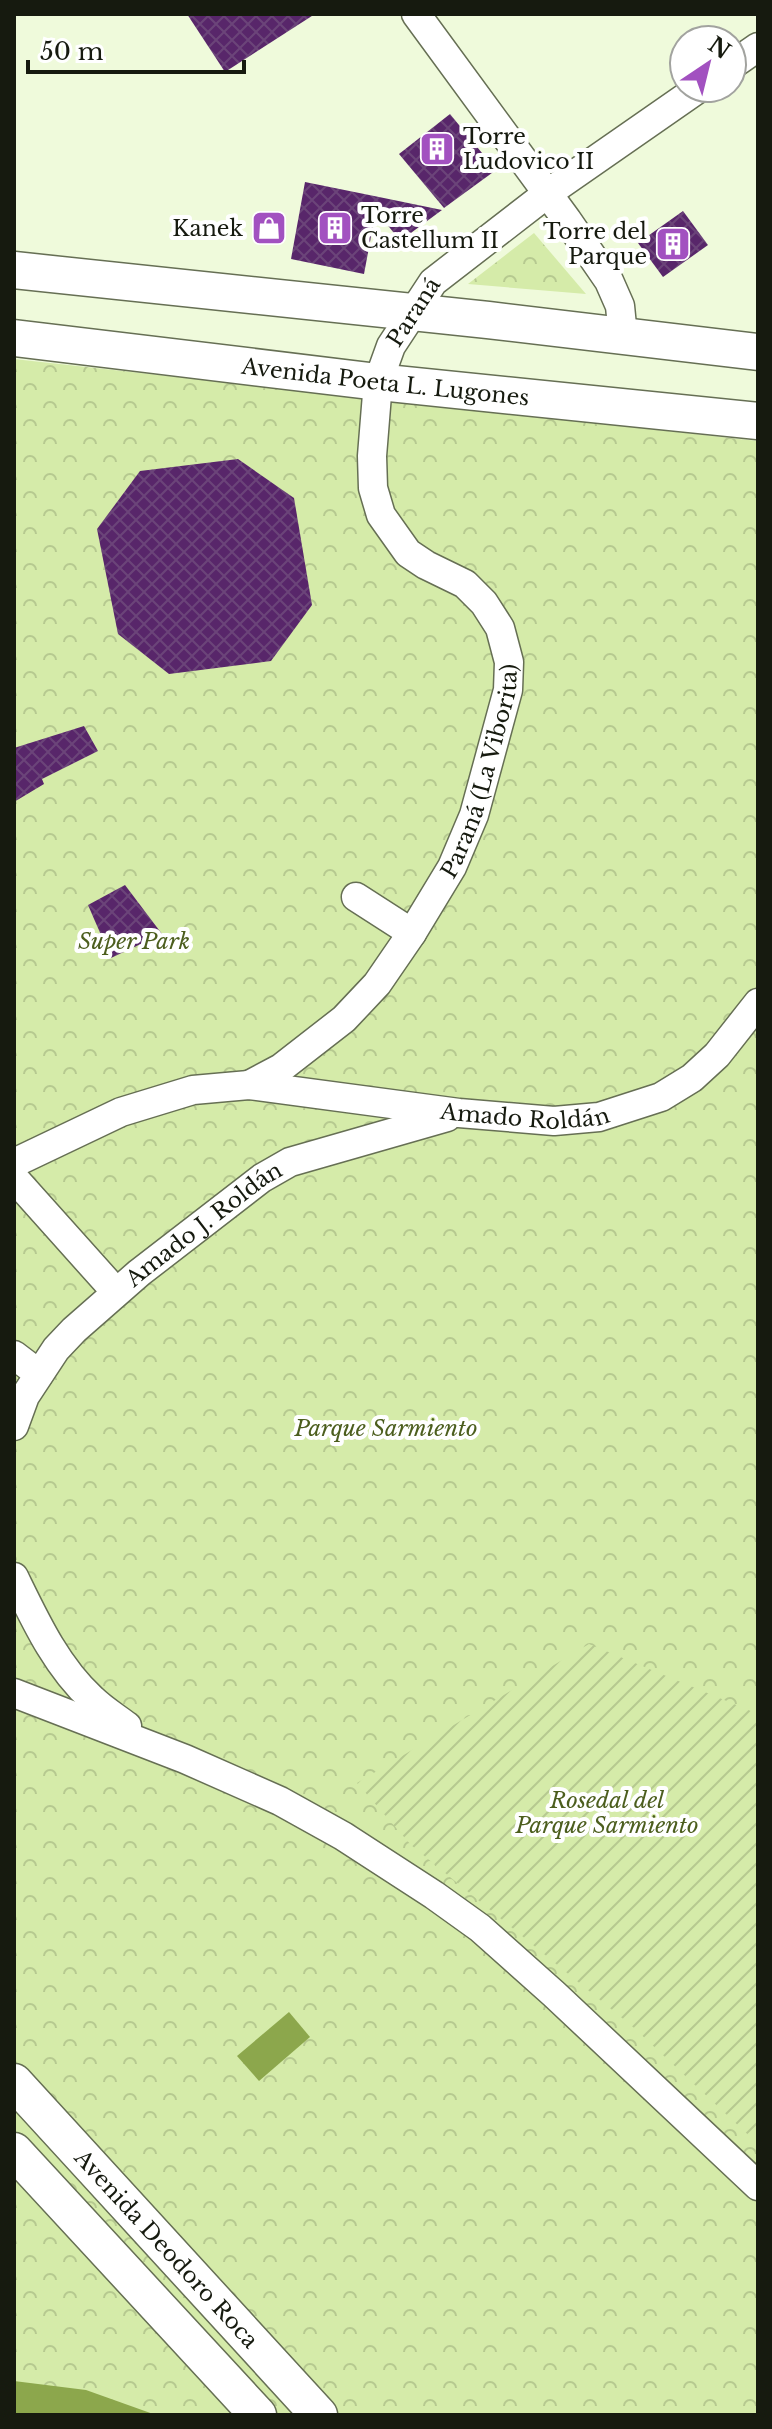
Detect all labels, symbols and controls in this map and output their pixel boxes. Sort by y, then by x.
scale bar [28,24,244,74]
north arrow [668,24,748,104]
text: N [703,31,736,65]
text: 50 m [40,37,104,66]
place label: Torre Ludovico II [463,123,594,175]
building icon: Torre Ludovico II [418,130,456,168]
place label: Torre Castellum II [361,202,499,254]
shop icon: Kanek [250,209,288,247]
building icon: Torre Castellum II [316,209,354,247]
place label: Kanek [172,215,243,242]
place label: Torre del Parque [543,218,647,270]
building icon: Torre del Parque [654,225,692,263]
street label: Paraná [381,272,446,352]
street label: Avenida Poeta L. Lugones [239,352,531,411]
street label: Paraná (La Viborita) [435,663,522,883]
park label: Super Park [78,928,190,955]
street label: Amado Roldán [438,1097,613,1135]
street label: Amado J. Roldán [119,1156,287,1293]
park label: Parque Sarmiento [293,1415,478,1442]
park label: Rosedal del Parque Sarmiento [514,1787,699,1839]
street label: Avenida Deodoro Roca [68,2143,265,2354]

